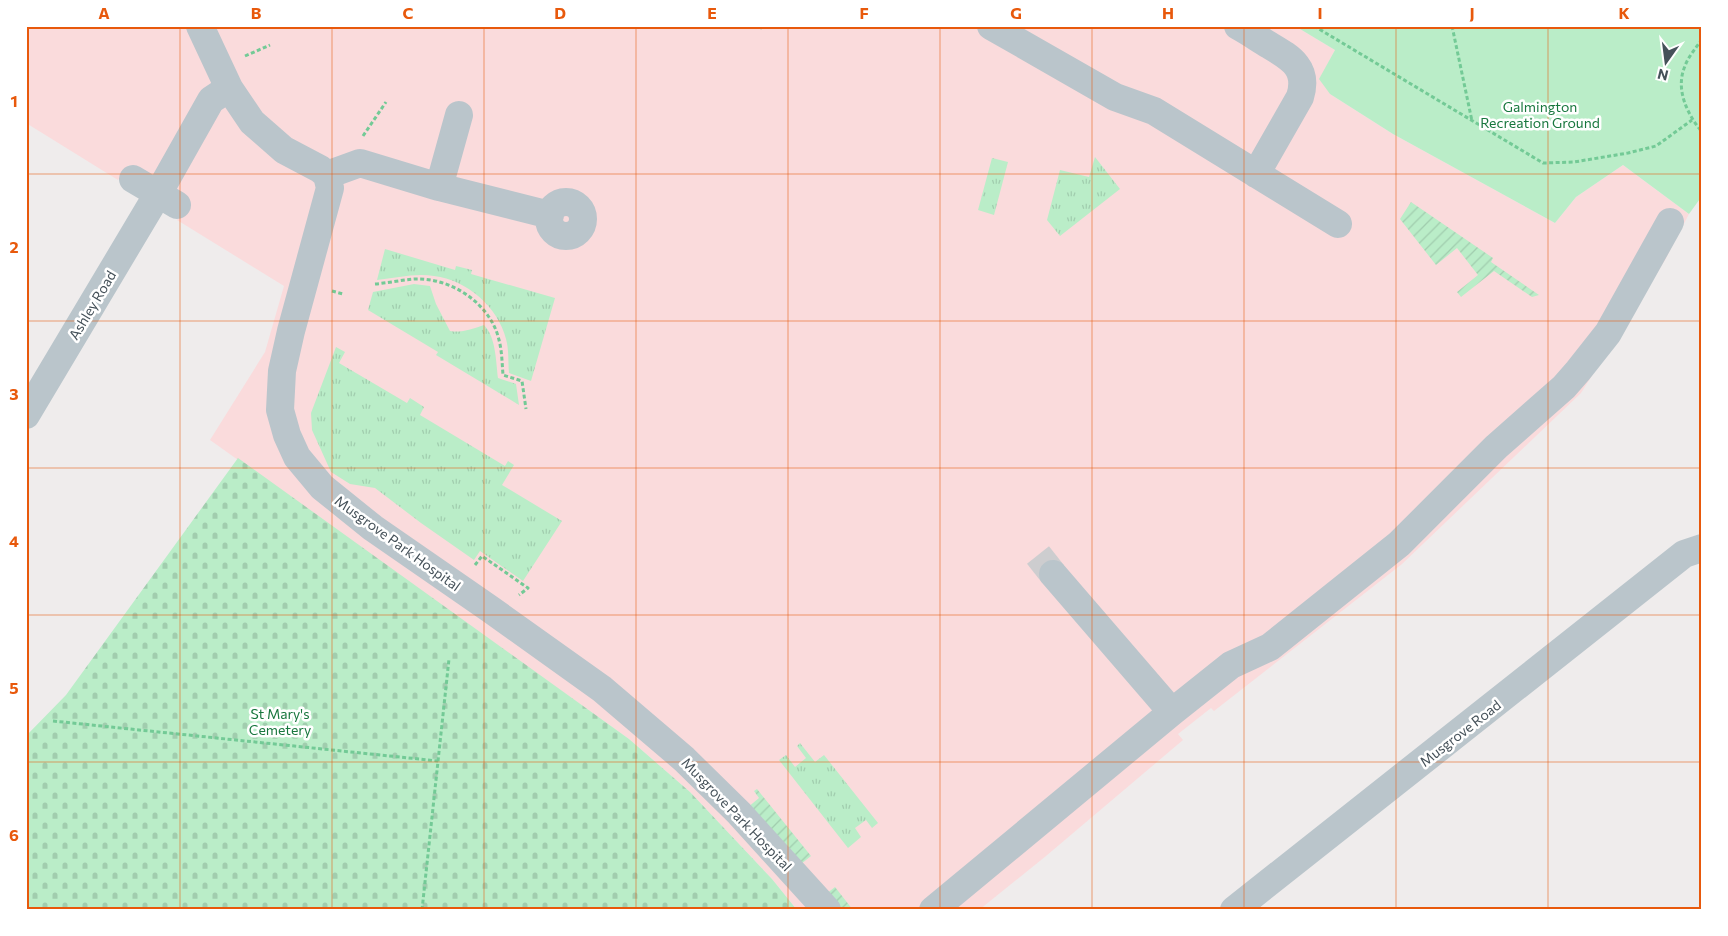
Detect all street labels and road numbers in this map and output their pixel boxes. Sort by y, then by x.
street label: Ashley Road [65,267,119,343]
street label: Musgrove Park Hospital [332,492,464,594]
street label: Musgrove Road [1416,696,1504,770]
street label: Musgrove Park Hospital [678,754,796,874]

